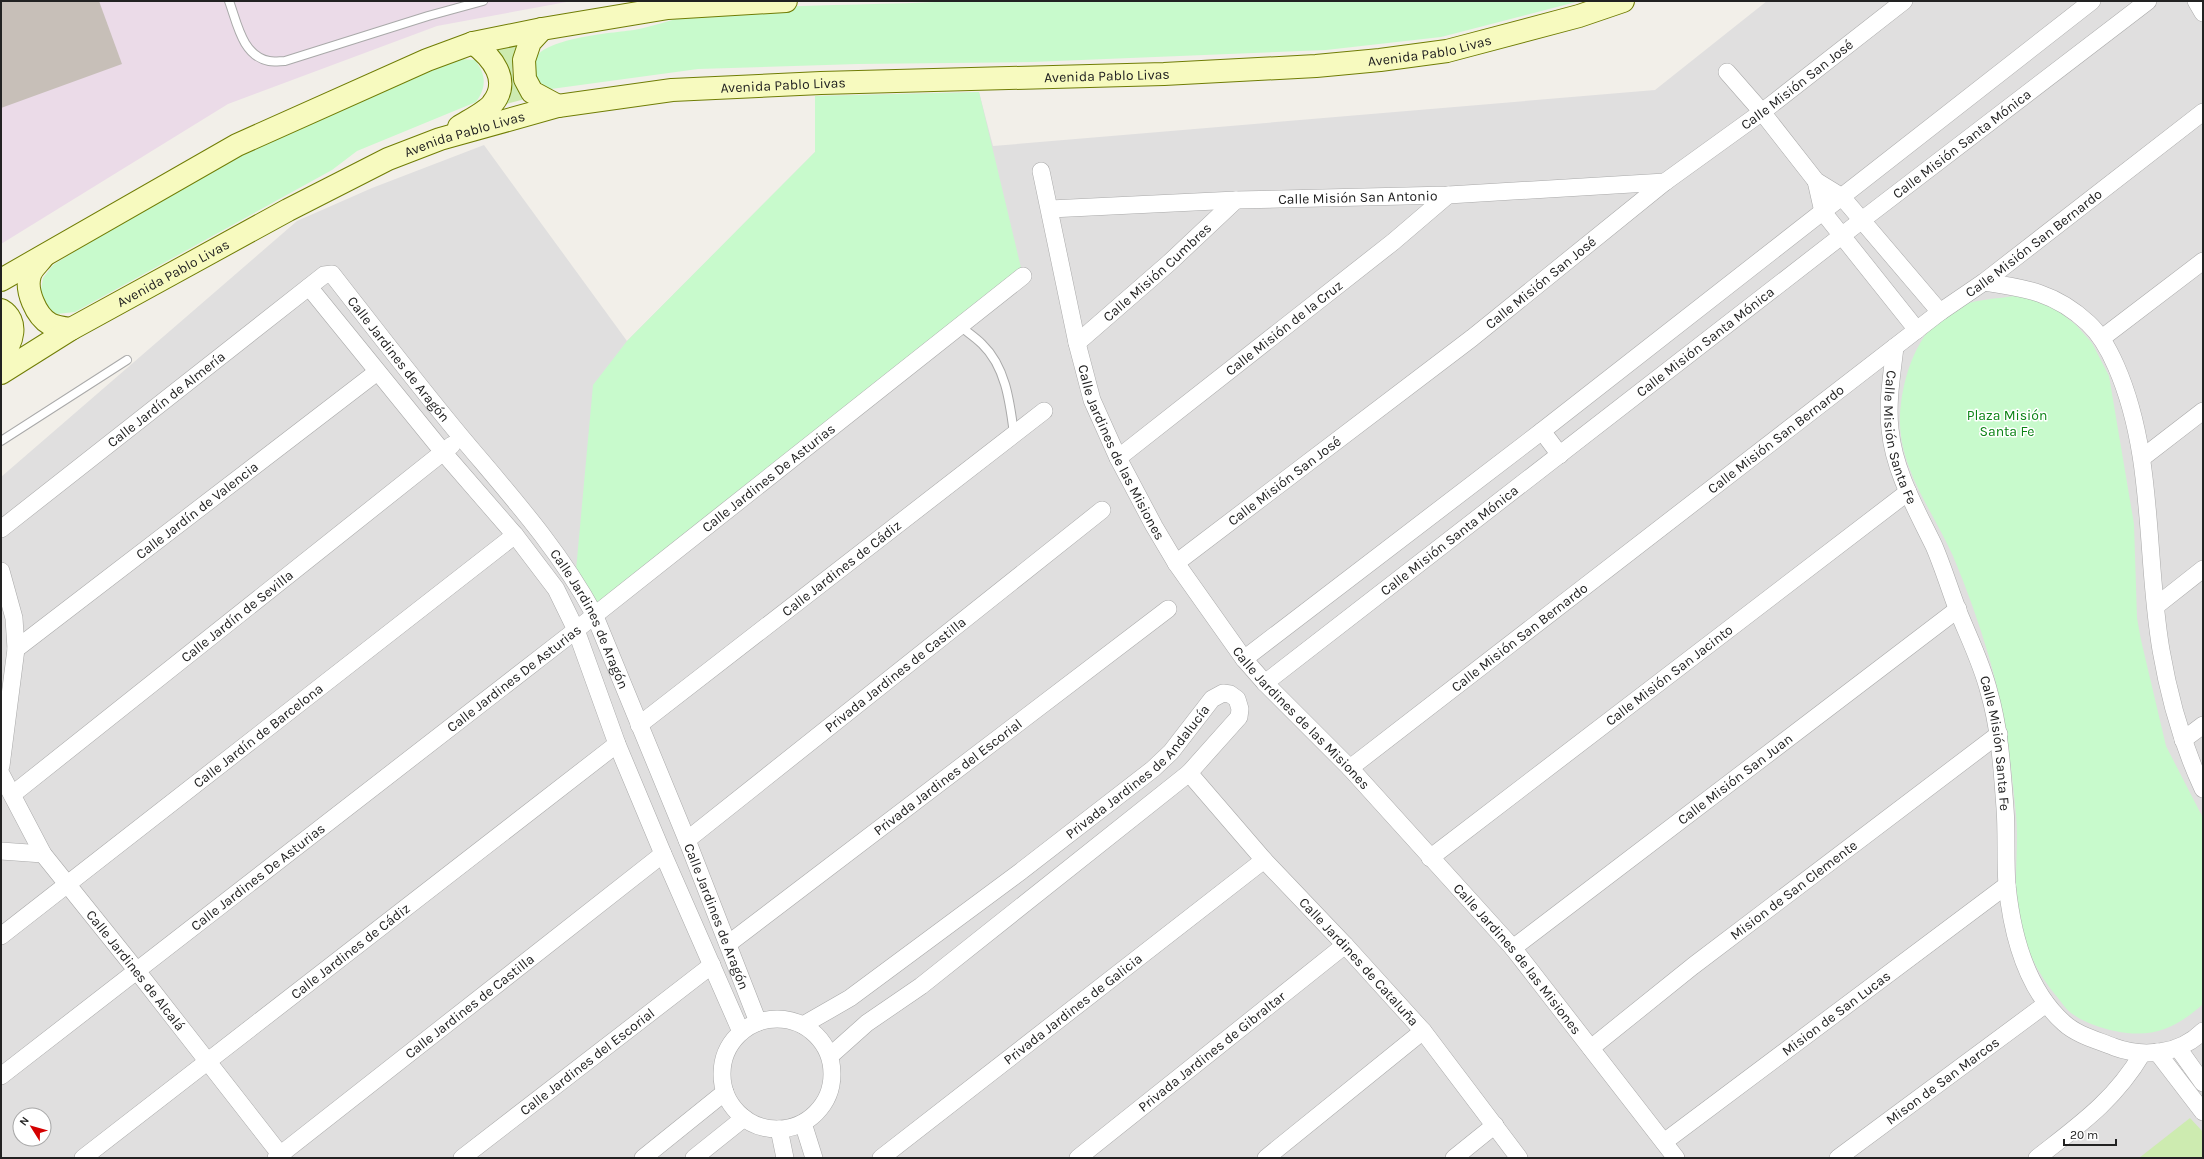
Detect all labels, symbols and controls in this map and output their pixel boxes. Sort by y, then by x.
street label: Avenida Pablo Livas [1367,31,1493,70]
street label: Calle Misión San José [1737,36,1856,133]
street label: Avenida Pablo Livas [1044,65,1170,86]
street label: Avenida Pablo Livas [720,74,846,96]
street label: Calle Misión Santa Mónica [1889,85,2034,202]
street label: Avenida Pablo Livas [402,107,527,161]
street label: Calle Misión San Bernardo [1962,185,2105,301]
street label: Calle Misión San Antonio [1278,187,1438,208]
street label: Calle Misión Cumbres [1099,219,1215,325]
street label: Calle Misión San José [1482,233,1599,332]
street label: Avenida Pablo Livas [114,235,232,311]
street label: Calle Misión de la Cruz [1222,276,1346,379]
street label: Calle Misión Santa Mónica [1633,283,1777,400]
street label: Calle Jardines de Aragón [344,293,454,425]
street label: Calle Jardín de Almería [104,348,229,451]
street label: Calle Jardines de las Misiones [1075,363,1169,543]
street label: Calle Misión Santa Fe [1881,369,1921,507]
street label: Calle Misión San Bernardo [1704,381,1847,497]
park label: Plaza Misión Santa Fe [1967,407,2047,440]
street label: Calle Jardines De Asturias [698,420,838,536]
street label: Calle Misión San José [1224,432,1344,529]
street label: Calle Jardín de Valencia [132,458,262,563]
street label: Calle Misión Santa Mónica [1377,481,1521,599]
street label: Calle Jardines de Cádiz [778,517,904,620]
street label: Calle Jardines de Aragón [547,545,632,691]
street label: Calle Jardín de Sevilla [177,566,296,666]
street label: Calle Misión San Bernardo [1448,579,1591,695]
street label: Privada Jardines de Castilla [821,613,969,736]
street label: Calle Jardines De Asturias [443,621,584,736]
street label: Calle Misión San Jacinto [1602,621,1736,729]
street label: Calle Jardines de las Misiones [1229,643,1374,793]
street label: Calle Misión Santa Fe [1976,674,2014,812]
street label: Calle Jardín de Barcelona [190,680,326,791]
street label: Privada Jardines de Andalucía [1062,701,1213,842]
street label: Privada Jardines del Escorial [870,715,1025,839]
street label: Calle Misión San Juan [1674,730,1796,828]
street label: Calle Jardines De Asturias [187,819,328,934]
street label: Mision de San Clemente [1727,836,1860,943]
street label: Calle Jardines de Aragón [681,841,753,992]
street label: Calle Jardines de las Misiones [1450,880,1585,1038]
street label: Calle Jardines de Cataluña [1296,894,1423,1029]
street label: Calle Jardines de Cádiz [287,899,413,1002]
street label: Calle Jardines de Alcalá [83,906,189,1034]
street label: Calle Jardines de Castilla [401,950,537,1062]
street label: Privada Jardines de Galicia [1000,950,1146,1068]
street label: Mision de San Lucas [1778,967,1894,1059]
street label: Privada Jardines de Gibraltar [1135,987,1289,1115]
street label: Calle Jardines del Escorial [516,1004,658,1119]
street label: Mison de San Marcos [1883,1033,2002,1128]
north arrow [12,1107,52,1147]
text: N [17,1114,32,1128]
scale bar [2064,1121,2116,1147]
text: 20 m [2070,1128,2098,1142]

